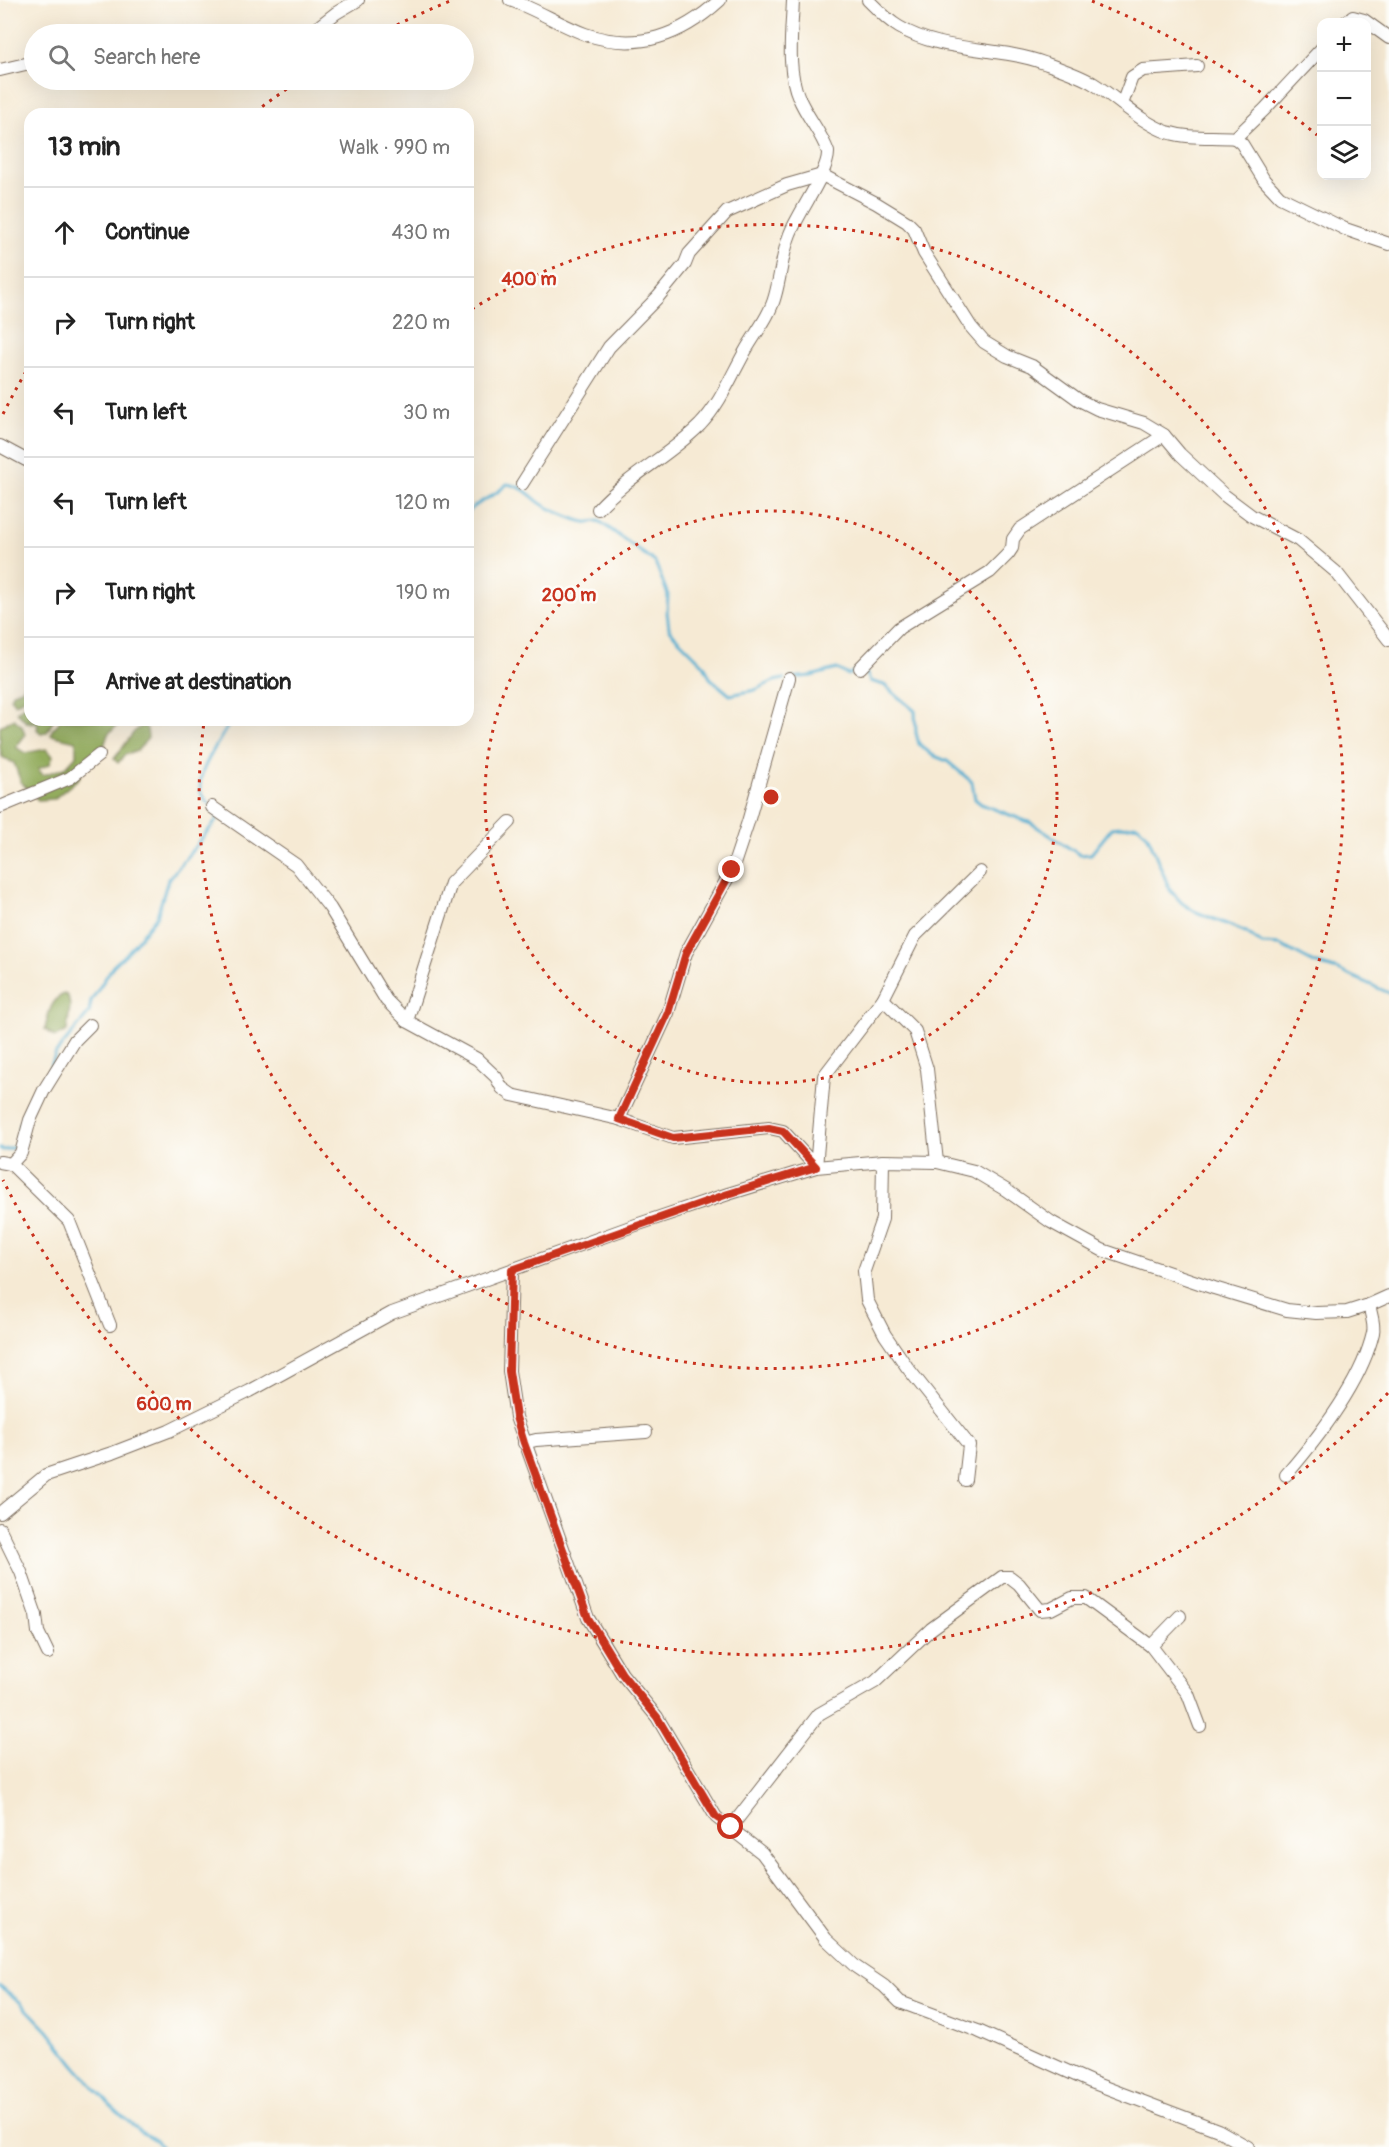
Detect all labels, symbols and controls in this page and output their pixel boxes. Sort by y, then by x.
map controls [1317,18,1371,180]
button: + [1317,18,1371,72]
search box [24,24,474,90]
icon: search [45,41,78,74]
text: Search here [93,43,200,71]
button: − [1317,72,1371,126]
button: layers [1317,126,1371,180]
text: 13 min [48,131,121,163]
text: Walk · 990 m [339,135,450,160]
icon: ahead [48,216,81,249]
text: Continue [105,218,189,246]
text: 430 m [391,220,450,245]
text: 400 m [502,268,556,291]
icon: right [48,306,81,339]
text: Turn right [105,308,195,336]
text: 220 m [392,310,450,335]
icon: left [48,396,81,429]
text: Turn left [105,398,187,426]
text: 30 m [403,400,450,425]
icon: left [48,486,81,519]
text: Turn left [105,488,187,516]
text: 120 m [395,490,450,515]
icon: right [48,576,81,609]
text: Turn right [105,578,195,606]
text: 190 m [396,580,450,605]
text: 200 m [542,584,596,607]
icon: arrive [48,666,81,699]
text: Arrive at destination [105,668,291,696]
centre of rings [761,787,781,807]
route end [718,856,744,882]
text: 600 m [137,1393,191,1416]
route start [717,1813,743,1839]

